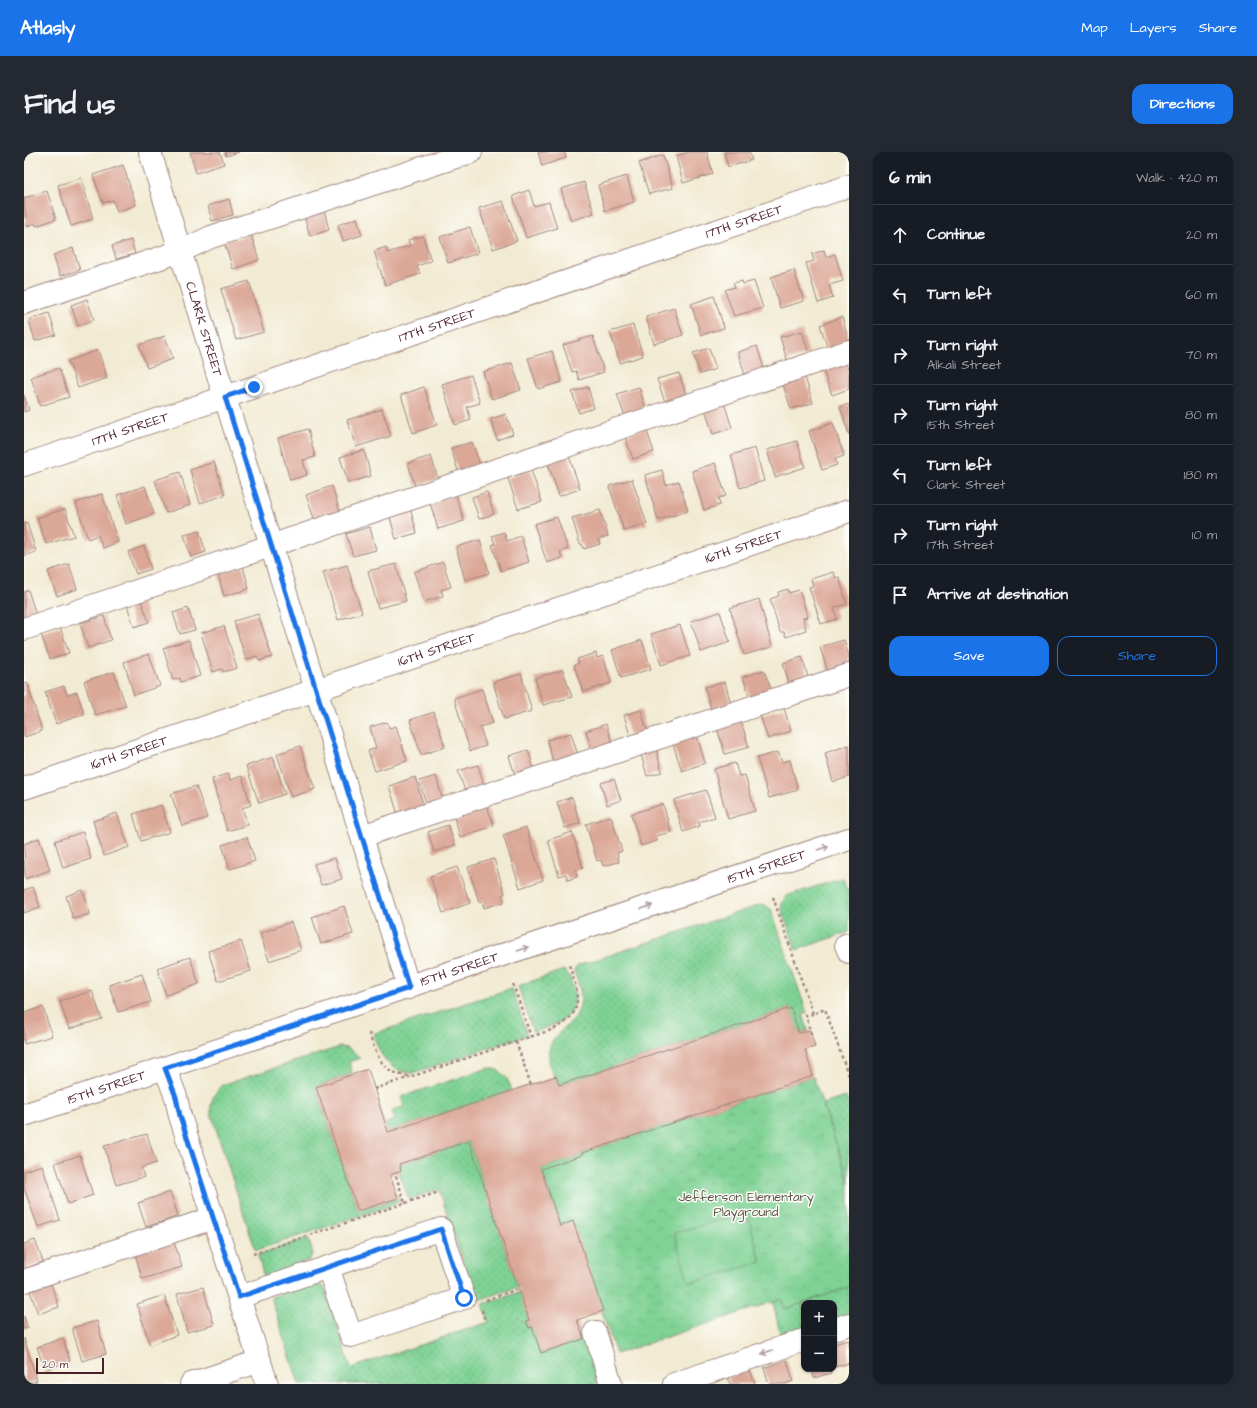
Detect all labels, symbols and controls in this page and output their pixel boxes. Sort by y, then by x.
text: Atlasly [20,15,75,42]
text: Map [1081,18,1108,38]
text: Layers [1130,18,1177,38]
text: Share [1199,18,1237,38]
button: Directions [1132,84,1233,124]
text: Find us [24,85,115,124]
text: 6 min [889,166,931,190]
text: Walk · 420 m [1136,169,1217,187]
street label: 17TH STREET [703,200,786,243]
icon: ahead [889,224,911,246]
text: Continue [927,224,985,245]
text: 20 m [1186,226,1217,244]
street label: CLARK STREET [181,279,227,379]
icon: left [889,284,911,306]
text: Turn left [927,284,991,305]
text: 60 m [1185,286,1217,304]
street label: 17TH STREET [396,304,479,347]
text: Turn right [927,335,998,356]
icon: right [889,344,911,366]
text: 70 m [1185,346,1217,364]
text: Alkali Street [927,356,1001,374]
route end [245,378,263,396]
text: Turn right [927,395,998,416]
icon: right [889,404,911,426]
text: 80 m [1185,406,1217,424]
street label: 17TH STREET [89,407,172,450]
text: 15th Street [927,416,995,434]
text: Turn left [927,455,991,476]
icon: left [889,464,911,486]
text: 180 m [1183,466,1217,484]
text: Clark Street [927,476,1005,494]
text: Turn right [927,515,998,536]
icon: right [889,524,911,546]
street label: 16TH STREET [703,525,785,568]
text: 10 m [1192,526,1217,544]
text: 17th Street [927,536,994,554]
icon: arrive [889,584,911,606]
text: Arrive at destination [927,584,1068,605]
street label: 16TH STREET [395,628,478,671]
button: Save [889,636,1049,676]
button: Share [1057,636,1217,676]
street label: 16TH STREET [88,731,171,774]
one-way arrow [816,844,829,851]
street label: 15TH STREET [725,845,809,888]
one-way arrow [640,903,652,911]
one-way arrow [517,945,530,952]
street label: 15TH STREET [418,948,502,991]
street label: 15TH STREET [65,1066,149,1109]
park label: Jefferson Elementary Playground [678,1188,814,1222]
route start [455,1289,473,1307]
map controls [801,1300,837,1372]
button: + [801,1300,837,1336]
button: − [801,1336,837,1372]
one-way arrow [761,1349,773,1357]
scale bar [36,1356,104,1375]
text: 20 m [42,1357,68,1372]

